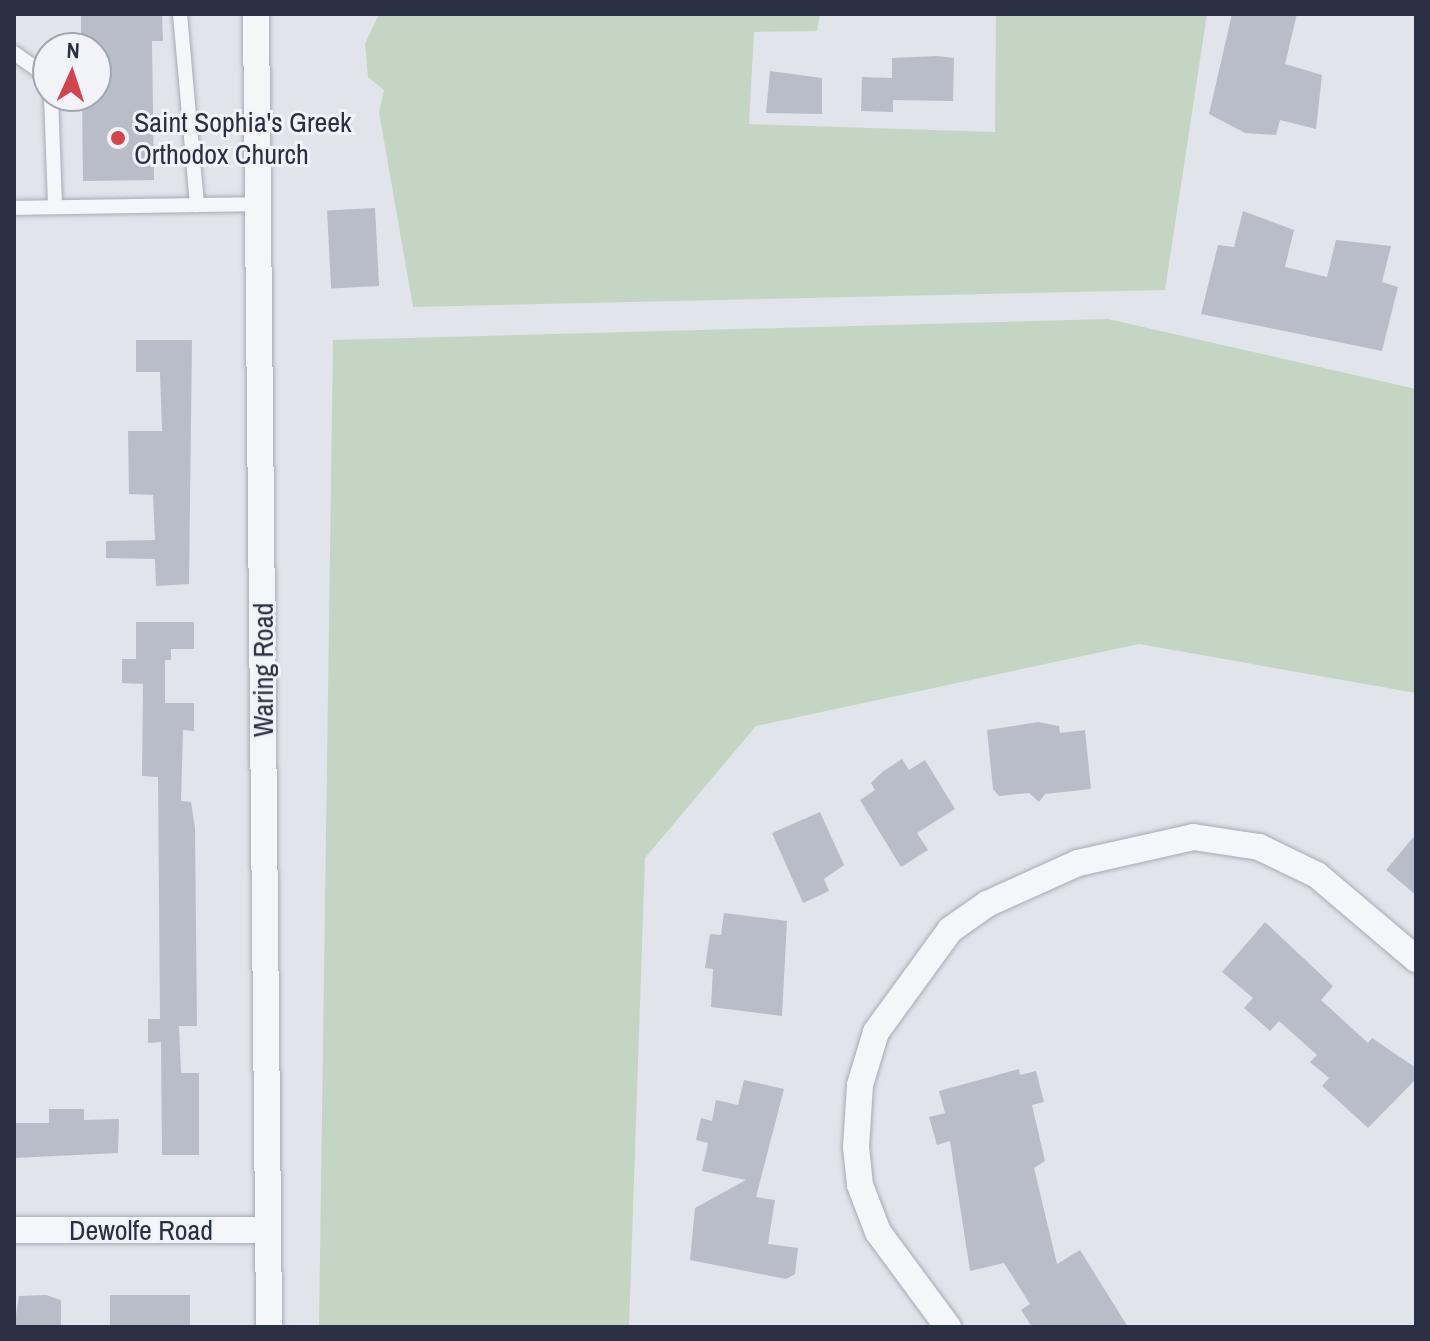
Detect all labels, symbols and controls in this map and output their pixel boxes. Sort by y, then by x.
north arrow [32,32,112,112]
text: N [66,35,80,65]
place label: Saint Sophia's Greek Orthodox Church [134,105,352,171]
marker: Saint Sophia's Greek Orthodox Church [109,129,127,147]
street label: Waring Road [246,603,280,737]
street label: Dewolfe Road [69,1213,213,1247]

